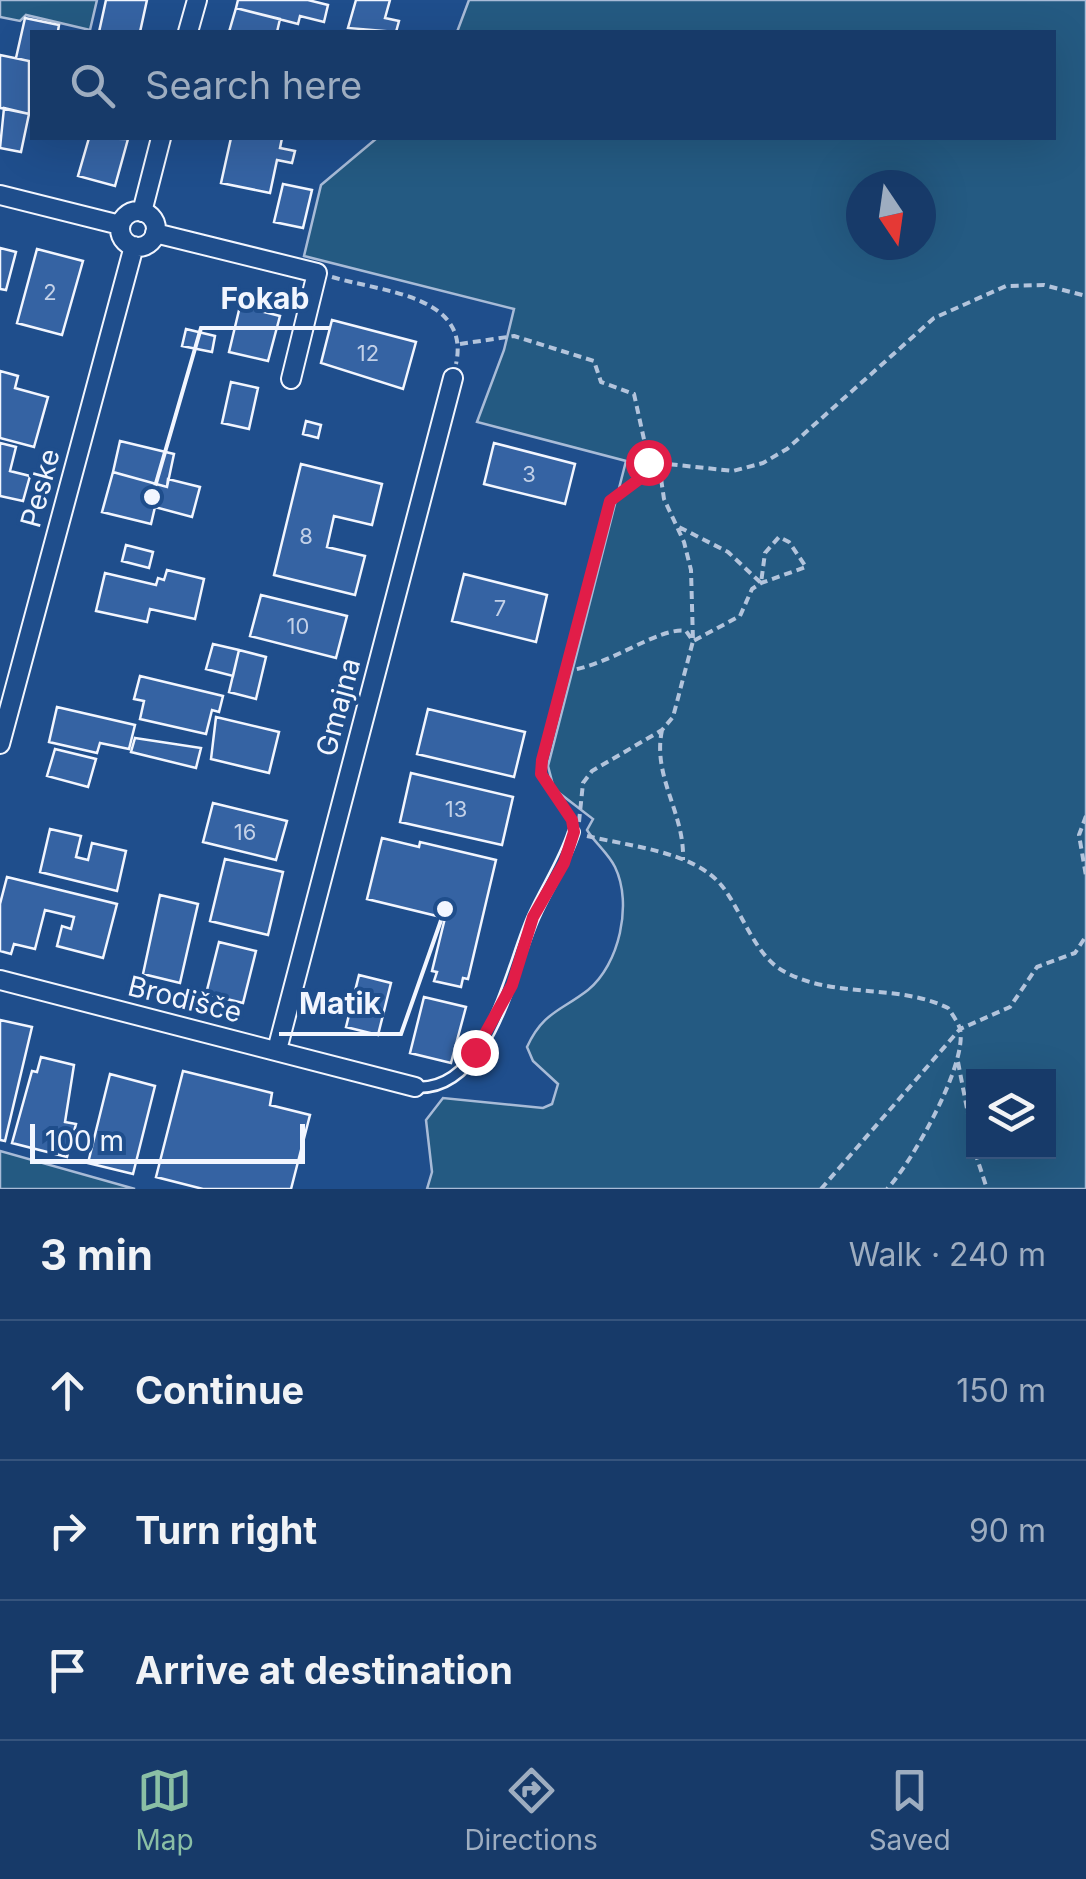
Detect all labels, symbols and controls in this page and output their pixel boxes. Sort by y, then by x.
search box [30,30,1056,140]
icon: search [65,58,120,113]
text: Search here [145,62,362,108]
north arrow [846,170,936,260]
callout: Fokab [201,268,330,328]
house number: 2 [43,279,57,305]
text: Fokab [221,280,309,316]
house number: 12 [357,340,379,366]
route start [626,440,672,486]
street label: Peske [13,445,67,531]
house number: 3 [522,461,536,487]
house number: 8 [299,523,313,549]
house number: 7 [494,595,506,621]
house number: 10 [287,613,309,639]
street label: Gmajna [309,654,367,760]
house number: 13 [445,796,467,822]
house number: 16 [234,819,256,845]
street label: Brodišče [125,968,245,1030]
callout: Matik [279,974,401,1034]
text: Matik [299,985,382,1021]
route end [453,1030,499,1076]
map controls [966,1069,1056,1159]
button: layers [966,1069,1056,1159]
scale bar [30,1119,305,1164]
text: 100 m [45,1124,124,1158]
text: 3 min [40,1229,153,1280]
text: Walk · 240 m [849,1235,1046,1274]
icon: ahead [40,1363,95,1418]
text: Continue [135,1367,304,1413]
text: 150 m [956,1371,1046,1410]
icon: right [40,1503,95,1558]
text: Turn right [135,1507,317,1553]
text: 90 m [969,1511,1046,1550]
icon: arrive [40,1643,95,1698]
text: Arrive at destination [135,1647,513,1693]
tab: Map [135,1763,194,1857]
tab: Directions [464,1763,598,1857]
tab: Saved [869,1763,951,1857]

